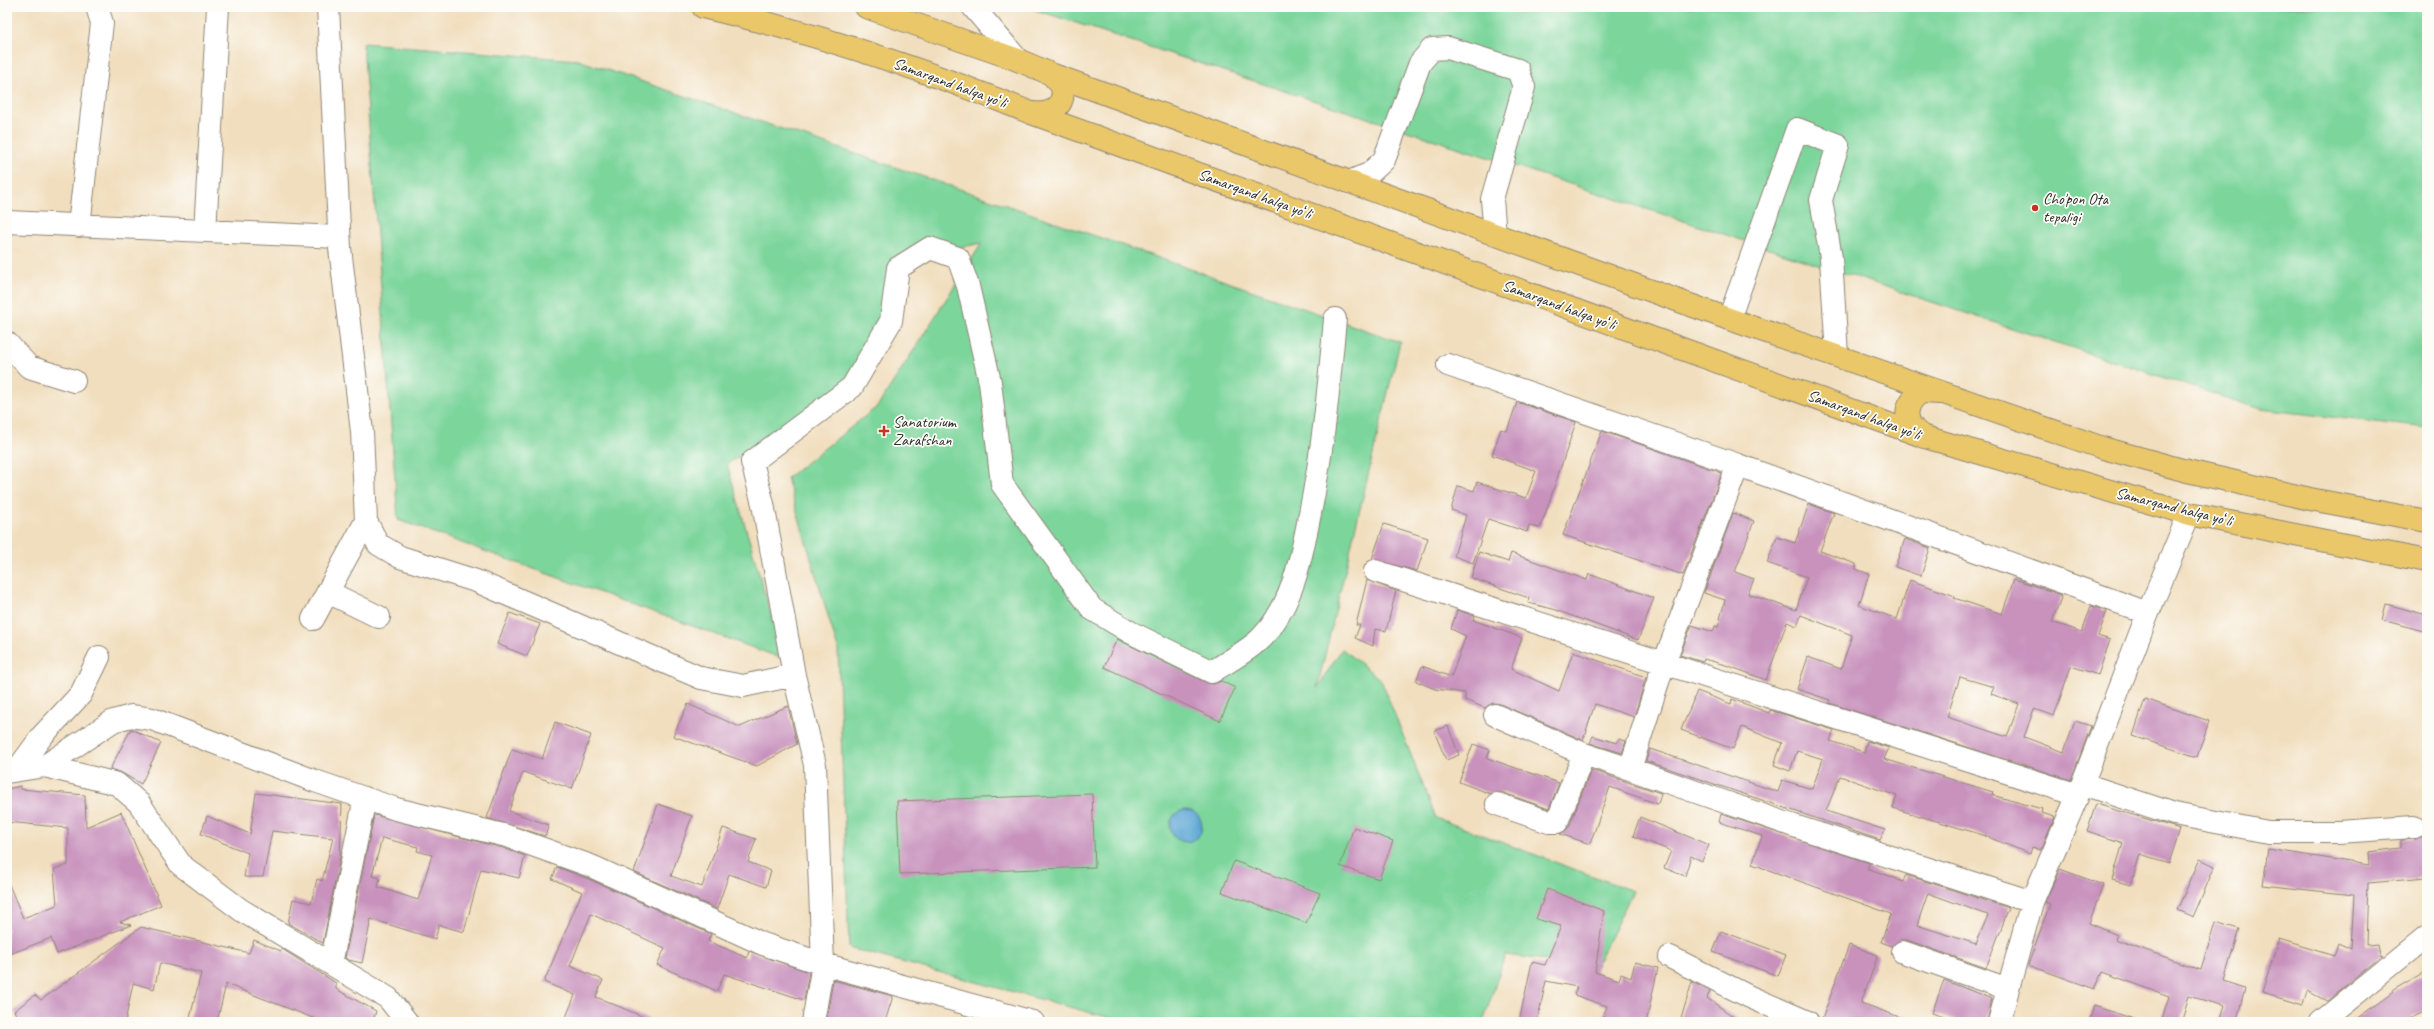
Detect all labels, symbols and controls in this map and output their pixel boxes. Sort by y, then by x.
street label: Samarqand halqa yoʻli [891,53,1011,113]
street label: Samarqand halqa yoʻli [1196,164,1316,224]
place label: Cho'pon Ota tepaligi [2043,189,2109,227]
marker: Cho'pon Ota tepaligi [2030,203,2040,213]
street label: Samarqand halqa yoʻli [1500,275,1620,335]
street label: Samarqand halqa yoʻli [1805,385,1925,445]
place label: Sanatorium Zarafshan [893,412,958,450]
marker: Sanatorium Zarafshan [878,425,890,437]
street label: Samarqand halqa yoʻli [2114,483,2236,532]

